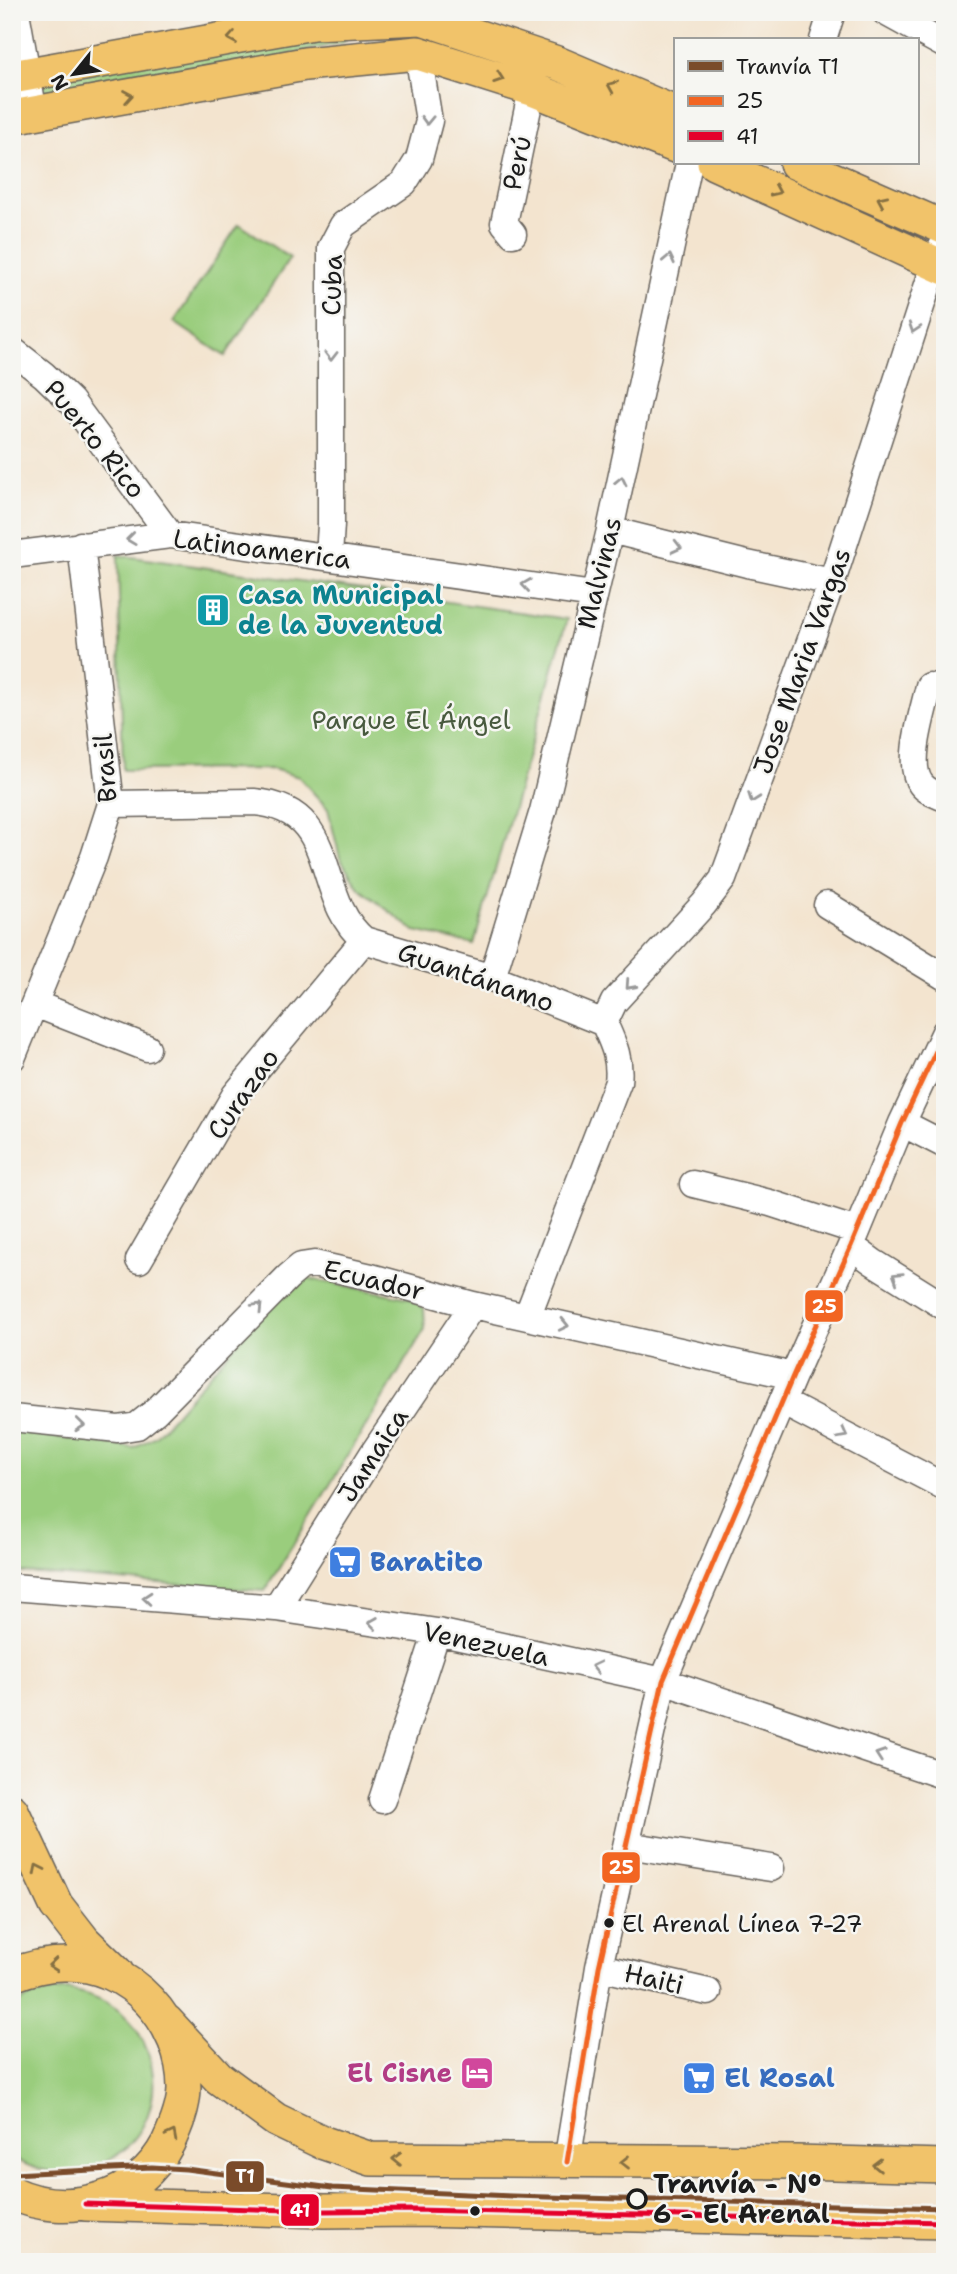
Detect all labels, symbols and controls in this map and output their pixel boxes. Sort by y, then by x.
one-way arrow [227,29,239,44]
north arrow [38,38,108,108]
legend [674,38,918,164]
text: Tranvía T1 [736,53,839,81]
text: N [45,69,74,95]
one-way arrow [492,70,504,84]
one-way arrow [607,81,619,95]
text: 25 [736,87,763,115]
one-way arrow [122,89,134,104]
one-way arrow [419,115,434,126]
text: 41 [736,123,758,151]
street label: Perú [494,132,539,193]
one-way arrow [769,183,781,197]
one-way arrow [877,194,889,208]
one-way arrow [660,253,675,265]
street label: Cuba [313,254,350,316]
one-way arrow [908,322,923,334]
one-way arrow [323,351,339,362]
street label: Puerto Rico [37,372,154,505]
one-way arrow [612,475,627,487]
street label: Malvinas [568,513,629,632]
street label: Latinoamerica [171,520,353,577]
one-way arrow [125,532,137,547]
one-way arrow [670,538,682,553]
street label: Jose Maria Vargas [744,543,859,779]
place label: Casa Municipal de la Juventud [238,577,443,642]
one-way arrow [520,578,532,593]
building icon: Casa Municipal de la Juventud [194,591,232,629]
park label: Parque El Ángel [311,702,511,737]
street label: Brasil [85,732,124,804]
one-way arrow [747,792,761,804]
street label: Guantánamo [393,933,559,1020]
one-way arrow [626,977,638,990]
street label: Curazao [199,1041,287,1146]
street label: Ecuador [320,1251,428,1308]
one-way arrow [892,1273,905,1286]
line badge: 25 [804,1289,844,1323]
text: 25 [811,1294,837,1319]
one-way arrow [250,1303,263,1316]
one-way arrow [558,1317,570,1331]
street label: Jamaica [329,1401,416,1509]
one-way arrow [74,1418,86,1433]
one-way arrow [836,1425,848,1439]
supermarket icon: Baratito [326,1543,364,1581]
place label: Baratito [370,1544,483,1579]
one-way arrow [141,1591,152,1606]
street label: Venezuela [420,1613,552,1674]
one-way arrow [367,1615,379,1630]
one-way arrow [590,1660,602,1675]
one-way arrow [874,1748,886,1763]
line badge: 25 [601,1851,641,1884]
text: 25 [608,1855,634,1880]
one-way arrow [32,1864,46,1876]
place label: El Arenal Línea 7-27 [622,1908,862,1940]
marker: El Arenal Línea 7-27 [602,1916,616,1930]
street label: Haiti [621,1955,687,2002]
one-way arrow [47,1957,58,1972]
hotel icon: El Cisne [458,2054,496,2092]
place label: El Cisne [347,2055,452,2090]
supermarket icon: El Rosal [680,2059,718,2097]
place label: El Rosal [724,2060,835,2095]
one-way arrow [164,2130,178,2142]
one-way arrow [391,2151,402,2167]
one-way arrow [619,2154,629,2170]
one-way arrow [871,2157,882,2172]
line badge: T1 [225,2160,265,2193]
text: T1 [235,2164,255,2189]
place label: Tranvía - Nº 6 - El Arenal [653,2166,830,2231]
marker: Tranvía - Nº 6 - El Arenal [627,2189,647,2209]
line badge: 41 [280,2193,320,2227]
text: 41 [290,2198,310,2223]
unlabelled marker [468,2204,482,2218]

